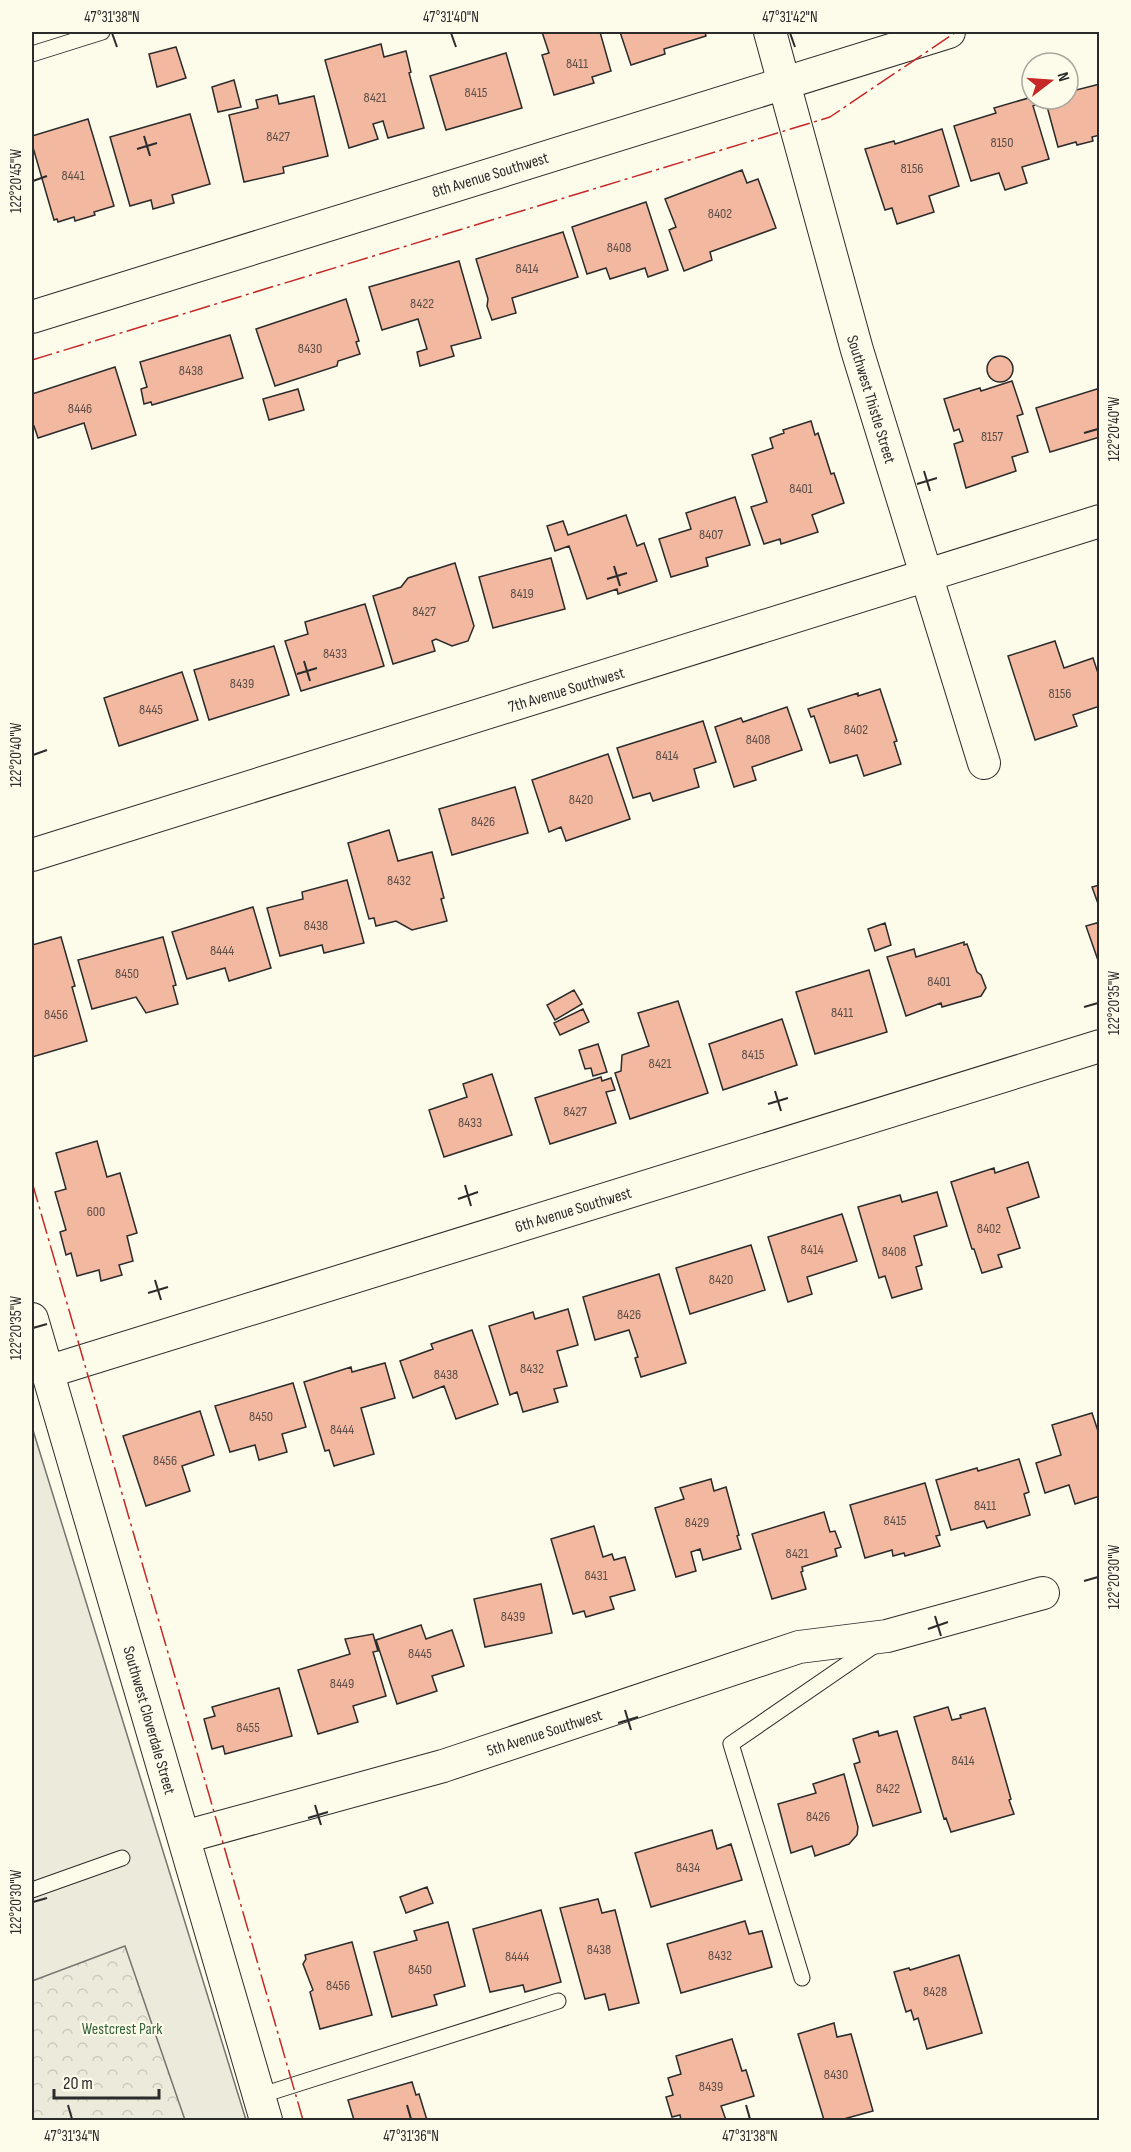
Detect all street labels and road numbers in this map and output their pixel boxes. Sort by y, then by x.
street label: 8th Avenue Southwest [430,149,551,202]
street label: Southwest Thistle Street [842,333,899,466]
street label: 7th Avenue Southwest [506,664,627,717]
street label: 6th Avenue Southwest [513,1184,634,1237]
street label: Southwest Cloverdale Street [118,1644,179,1797]
street label: 5th Avenue Southwest [484,1706,605,1761]

